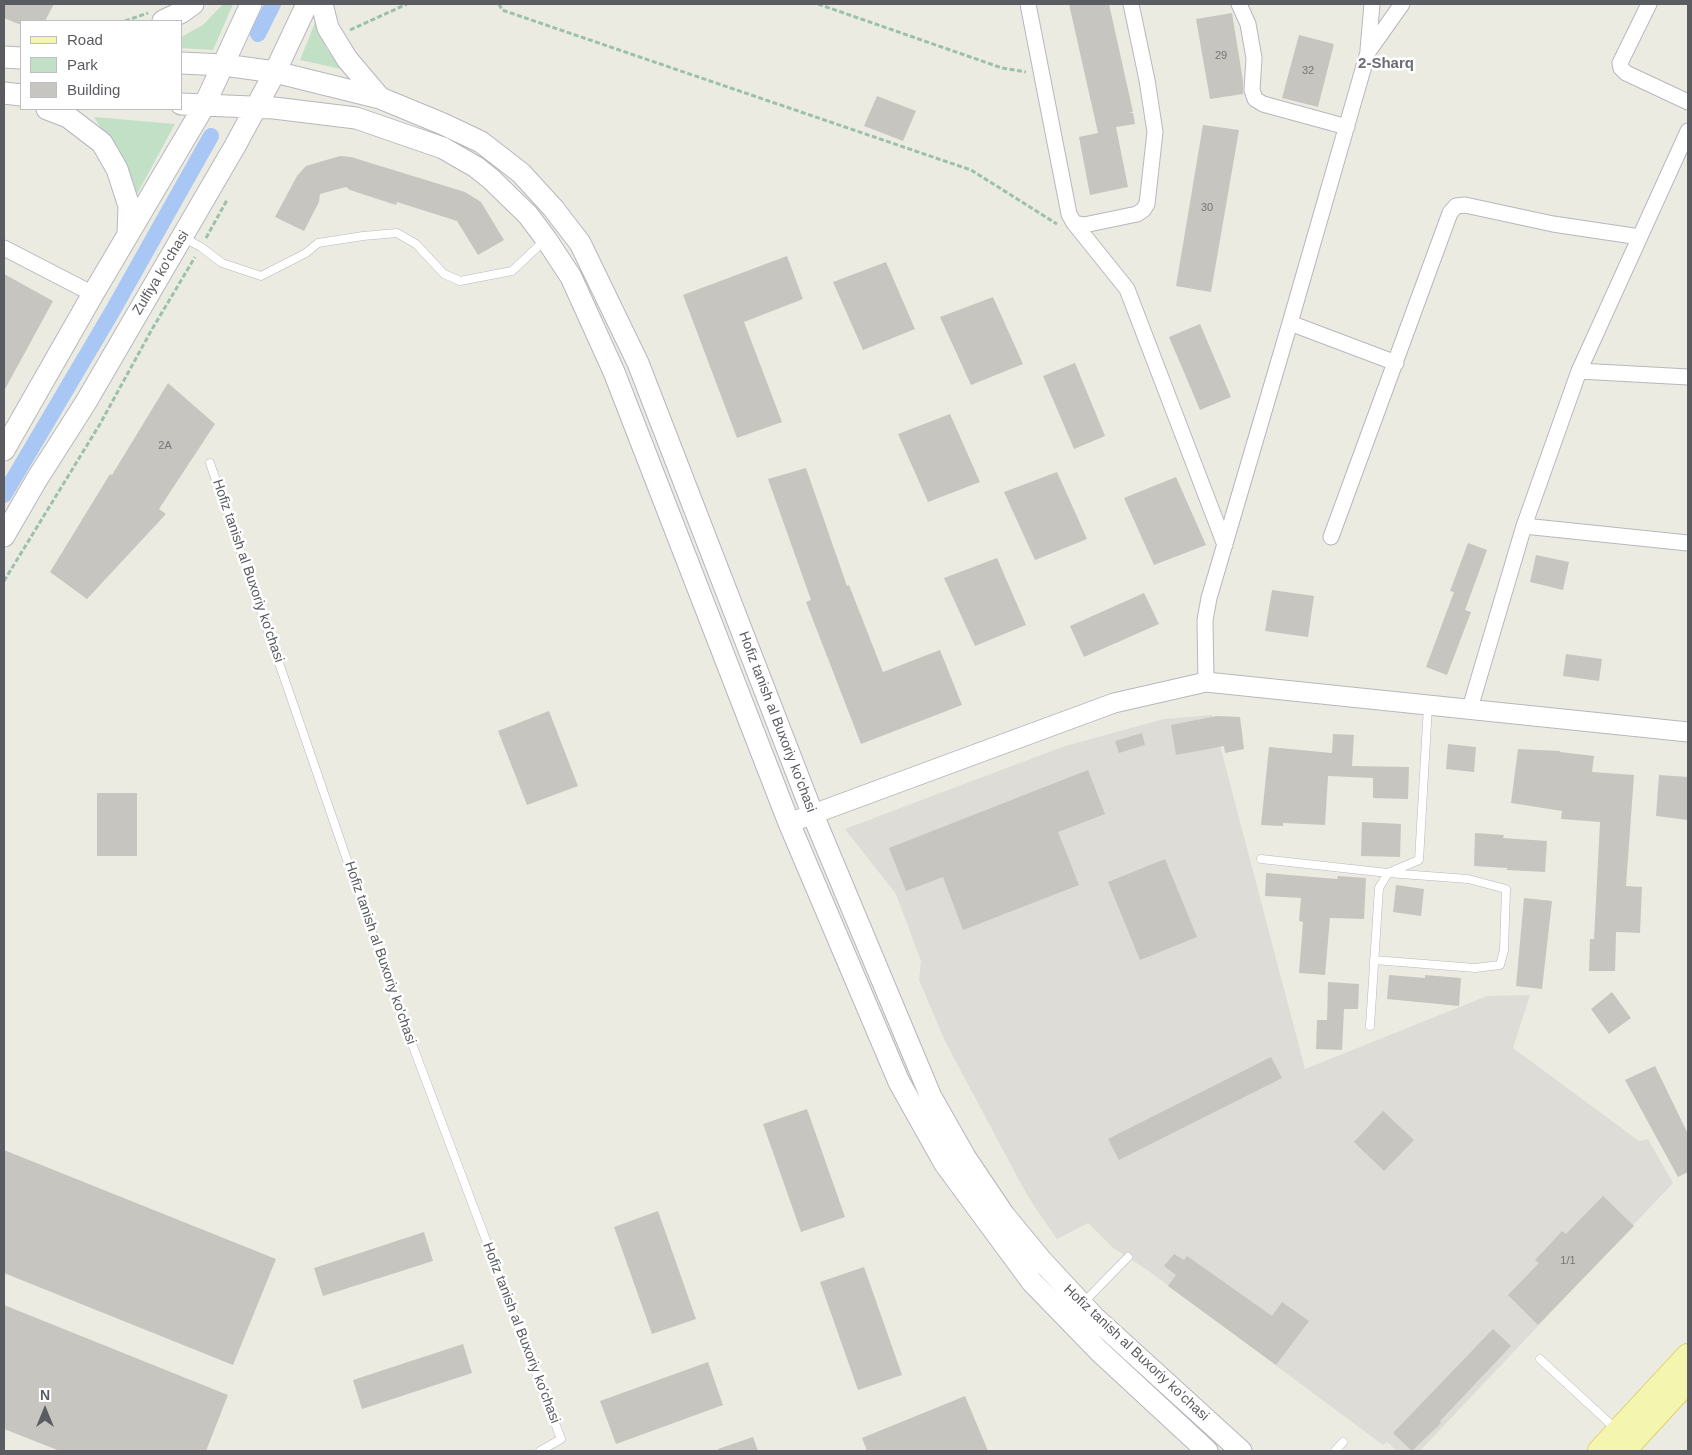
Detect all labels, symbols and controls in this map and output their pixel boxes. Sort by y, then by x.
legend [20,20,182,110]
text: Road [67,31,103,48]
house number: 29 [1215,49,1227,63]
district label: 2-Sharq [1358,55,1414,73]
text: Park [67,56,98,73]
house number: 32 [1302,64,1314,78]
text: Building [67,81,120,98]
house number: 30 [1201,201,1213,215]
street label: Zulfiya ko'chasi [129,228,193,318]
house number: 2А [158,439,172,453]
street label: Hofiz tanish al Buxoriy ko'chasi [209,477,287,665]
street label: Hofiz tanish al Buxoriy ko'chasi [735,629,819,815]
street label: Hofiz tanish al Buxoriy ko'chasi [341,859,419,1047]
street label: Hofiz tanish al Buxoriy ko'chasi [479,1240,563,1426]
house number: 1/1 [1560,1254,1576,1268]
street label: Hofiz tanish al Buxoriy ko'chasi [1060,1281,1212,1425]
north arrow [20,1385,70,1435]
text: N [40,1387,50,1403]

